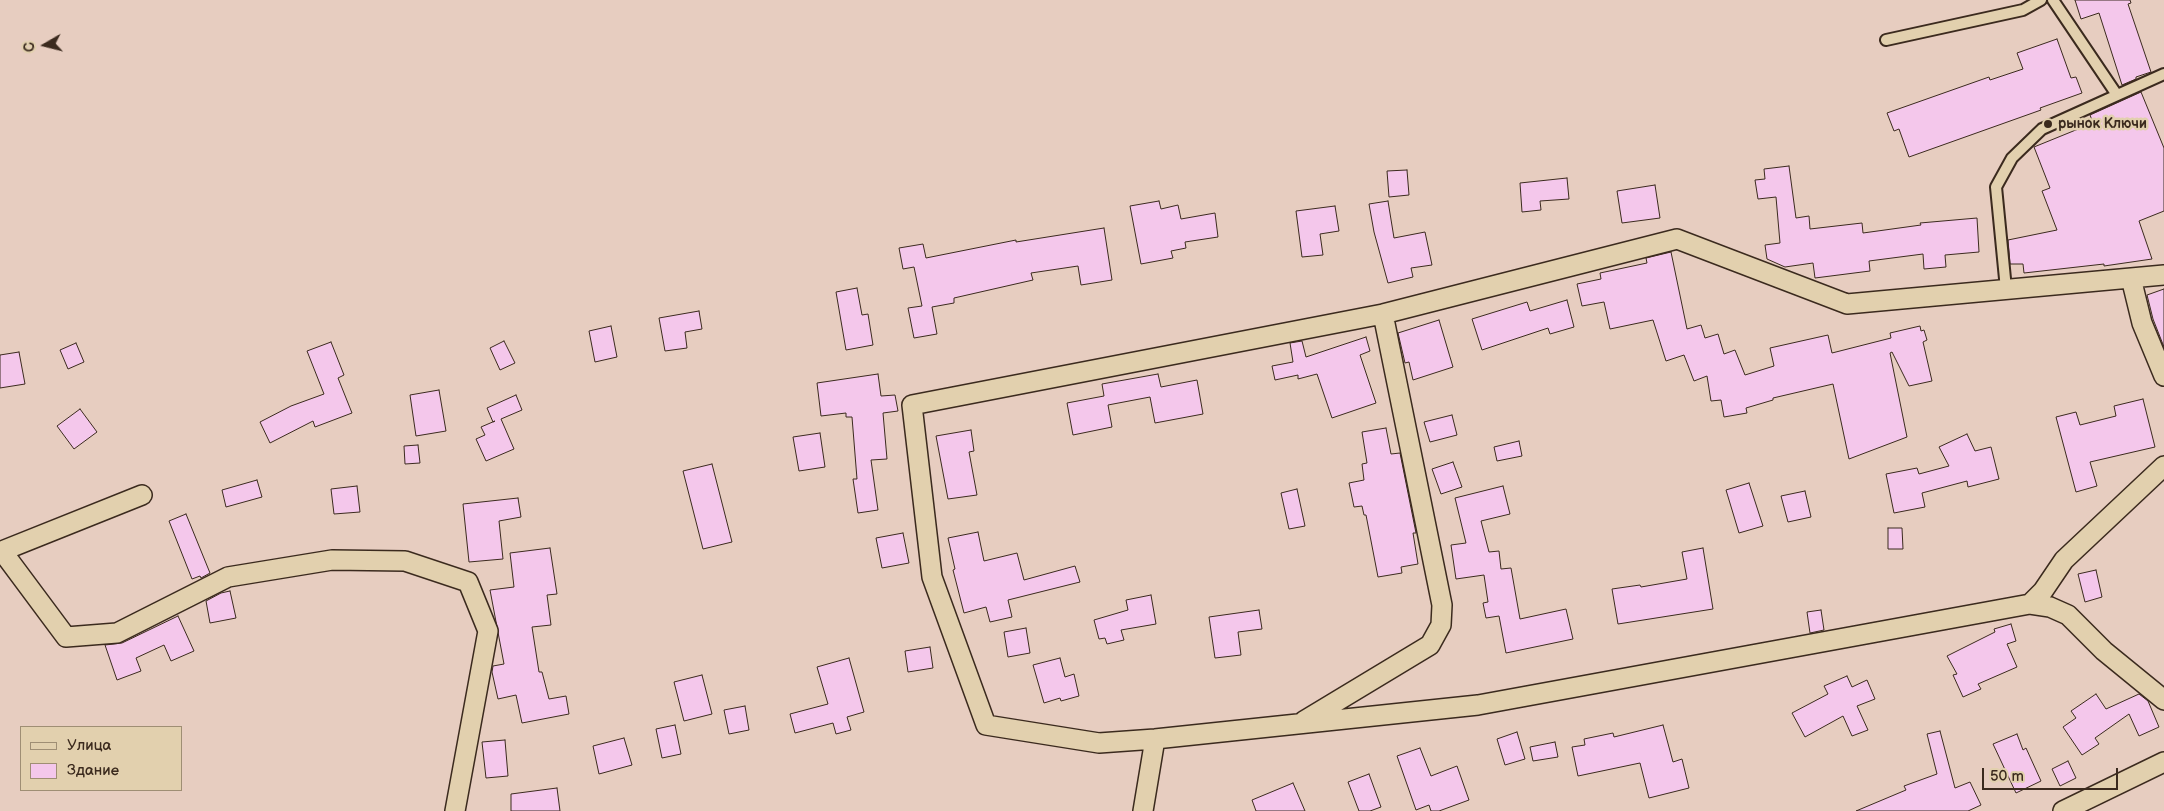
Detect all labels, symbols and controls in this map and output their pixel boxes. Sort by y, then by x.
north arrow [20,20,70,70]
text: С [21,41,39,53]
place label: рынок Ключи [2058,116,2147,132]
marker: рынок Ключи [2042,118,2054,130]
legend [20,726,182,791]
text: Улица [67,736,111,755]
scale bar [1984,758,2120,790]
text: Здание [67,761,119,780]
text: 50 m [1990,767,2024,786]

